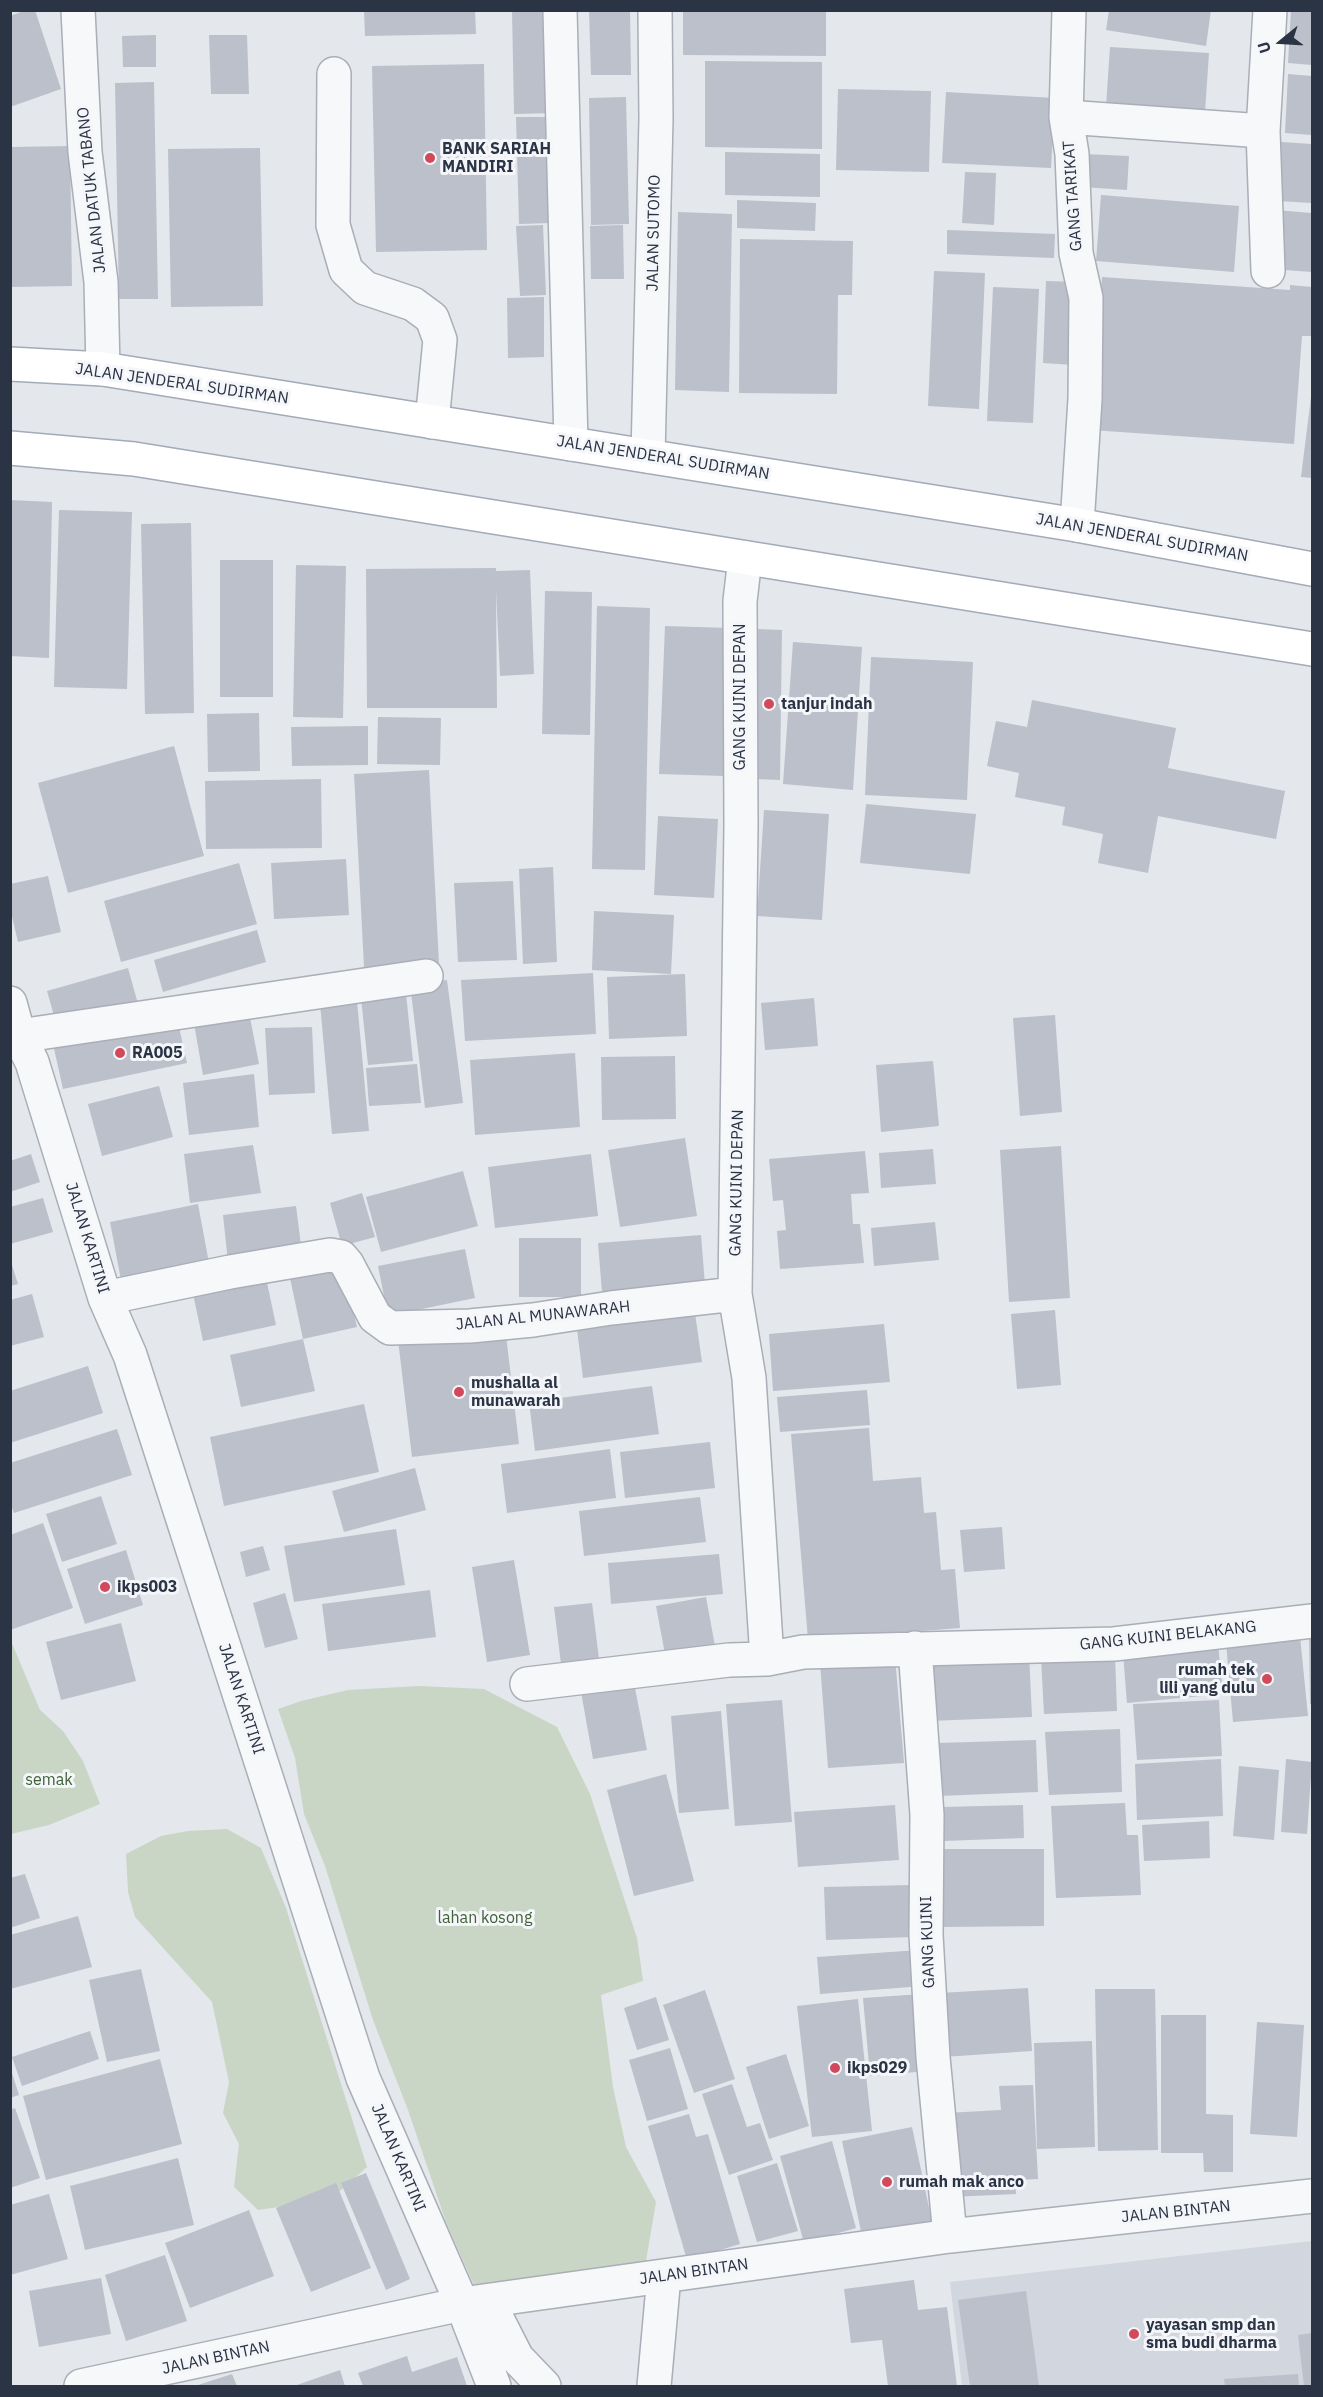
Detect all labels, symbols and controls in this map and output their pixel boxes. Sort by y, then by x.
north arrow [1251,12,1311,72]
text: U [1253,39,1275,56]
street label: JALAN DATUK TABANO [74,106,110,274]
place label: BANK SARIAH MANDIRI [442,139,551,177]
street label: GANG TARIKAT [1060,140,1086,252]
marker: BANK SARIAH MANDIRI [423,151,437,165]
street label: JALAN SUTOMO [643,175,665,291]
street label: JALAN JENDERAL SUDIRMAN [74,360,290,408]
street label: JALAN JENDERAL SUDIRMAN [555,432,771,484]
street label: JALAN JENDERAL SUDIRMAN [1034,510,1250,566]
street label: GANG KUINI DEPAN [730,623,750,771]
place label: tanjur indah [781,694,873,714]
marker: tanjur indah [762,697,776,711]
place label: RA005 [132,1043,183,1063]
marker: RA005 [113,1046,127,1060]
street label: GANG KUINI DEPAN [726,1109,748,1257]
street label: JALAN KARTINI [61,1180,113,1296]
street label: JALAN AL MUNAWARAH [455,1297,631,1335]
place label: mushalla al munawarah [471,1373,561,1411]
marker: mushalla al munawarah [452,1385,466,1399]
place label: ikps003 [117,1577,177,1597]
marker: ikps003 [98,1580,112,1594]
street label: GANG KUINI BELAKANG [1079,1617,1257,1655]
street label: JALAN KARTINI [214,1641,268,1757]
place label: rumah tek lili yang dulu [1159,1660,1255,1698]
marker: rumah tek lili yang dulu [1260,1672,1274,1686]
park label: semak [25,1770,73,1790]
street label: GANG KUINI [917,1895,939,1989]
park label: lahan kosong [438,1908,532,1928]
place label: ikps029 [847,2058,907,2078]
marker: ikps029 [828,2061,842,2075]
street label: JALAN KARTINI [367,2101,429,2215]
place label: rumah mak anco [899,2172,1024,2192]
marker: rumah mak anco [880,2175,894,2189]
street label: JALAN BINTAN [1120,2197,1232,2227]
street label: JALAN BINTAN [638,2255,750,2289]
place label: yayasan smp dan sma budi dharma [1146,2315,1277,2353]
marker: yayasan smp dan sma budi dharma [1127,2327,1141,2341]
street label: JALAN BINTAN [160,2337,272,2379]

